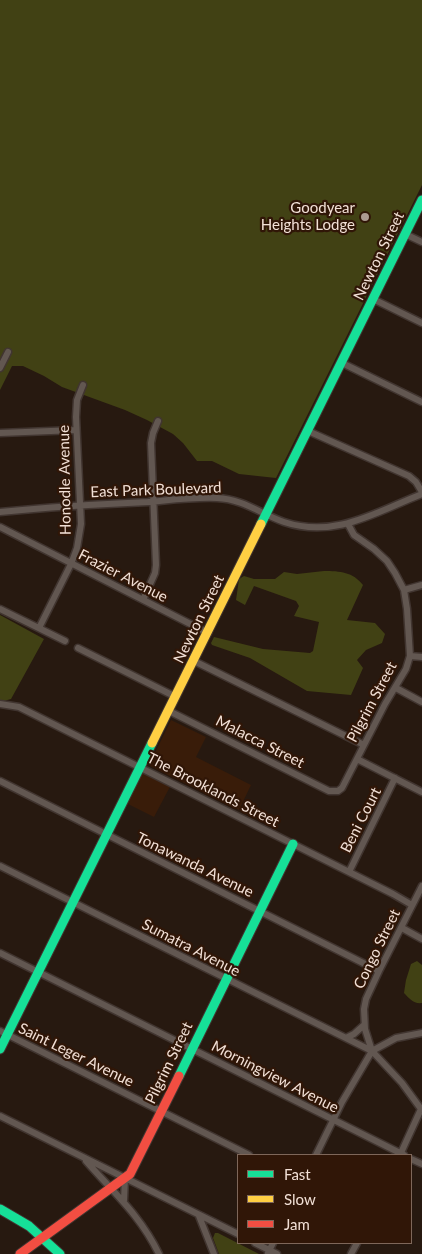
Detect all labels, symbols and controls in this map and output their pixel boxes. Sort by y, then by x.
place label: Goodyear Heights Lodge [261,199,355,234]
street label: Newton Street [350,209,408,303]
marker: Goodyear Heights Lodge [359,211,371,223]
street label: Honodle Avenue [55,425,75,535]
street label: East Park Boulevard [90,479,222,501]
street label: Frazier Avenue [75,546,171,606]
street label: Newton Street [170,572,228,666]
street label: Pilgrim Street [343,659,401,745]
street label: Malacca Street [213,712,307,772]
street label: The Brooklands Street [144,749,282,831]
street label: Beni Court [337,784,385,856]
street label: Tonawanda Avenue [133,829,257,901]
street label: Congo Street [350,906,404,992]
street label: Sumatra Avenue [139,916,243,980]
street label: Saint Leger Avenue [15,1019,137,1091]
street label: Pilgrim Street [141,1019,197,1107]
street label: Morningview Avenue [208,1037,342,1117]
legend [237,1154,412,1244]
text: Fast [284,1165,311,1183]
text: Slow [284,1190,316,1208]
text: Jam [284,1215,310,1233]

